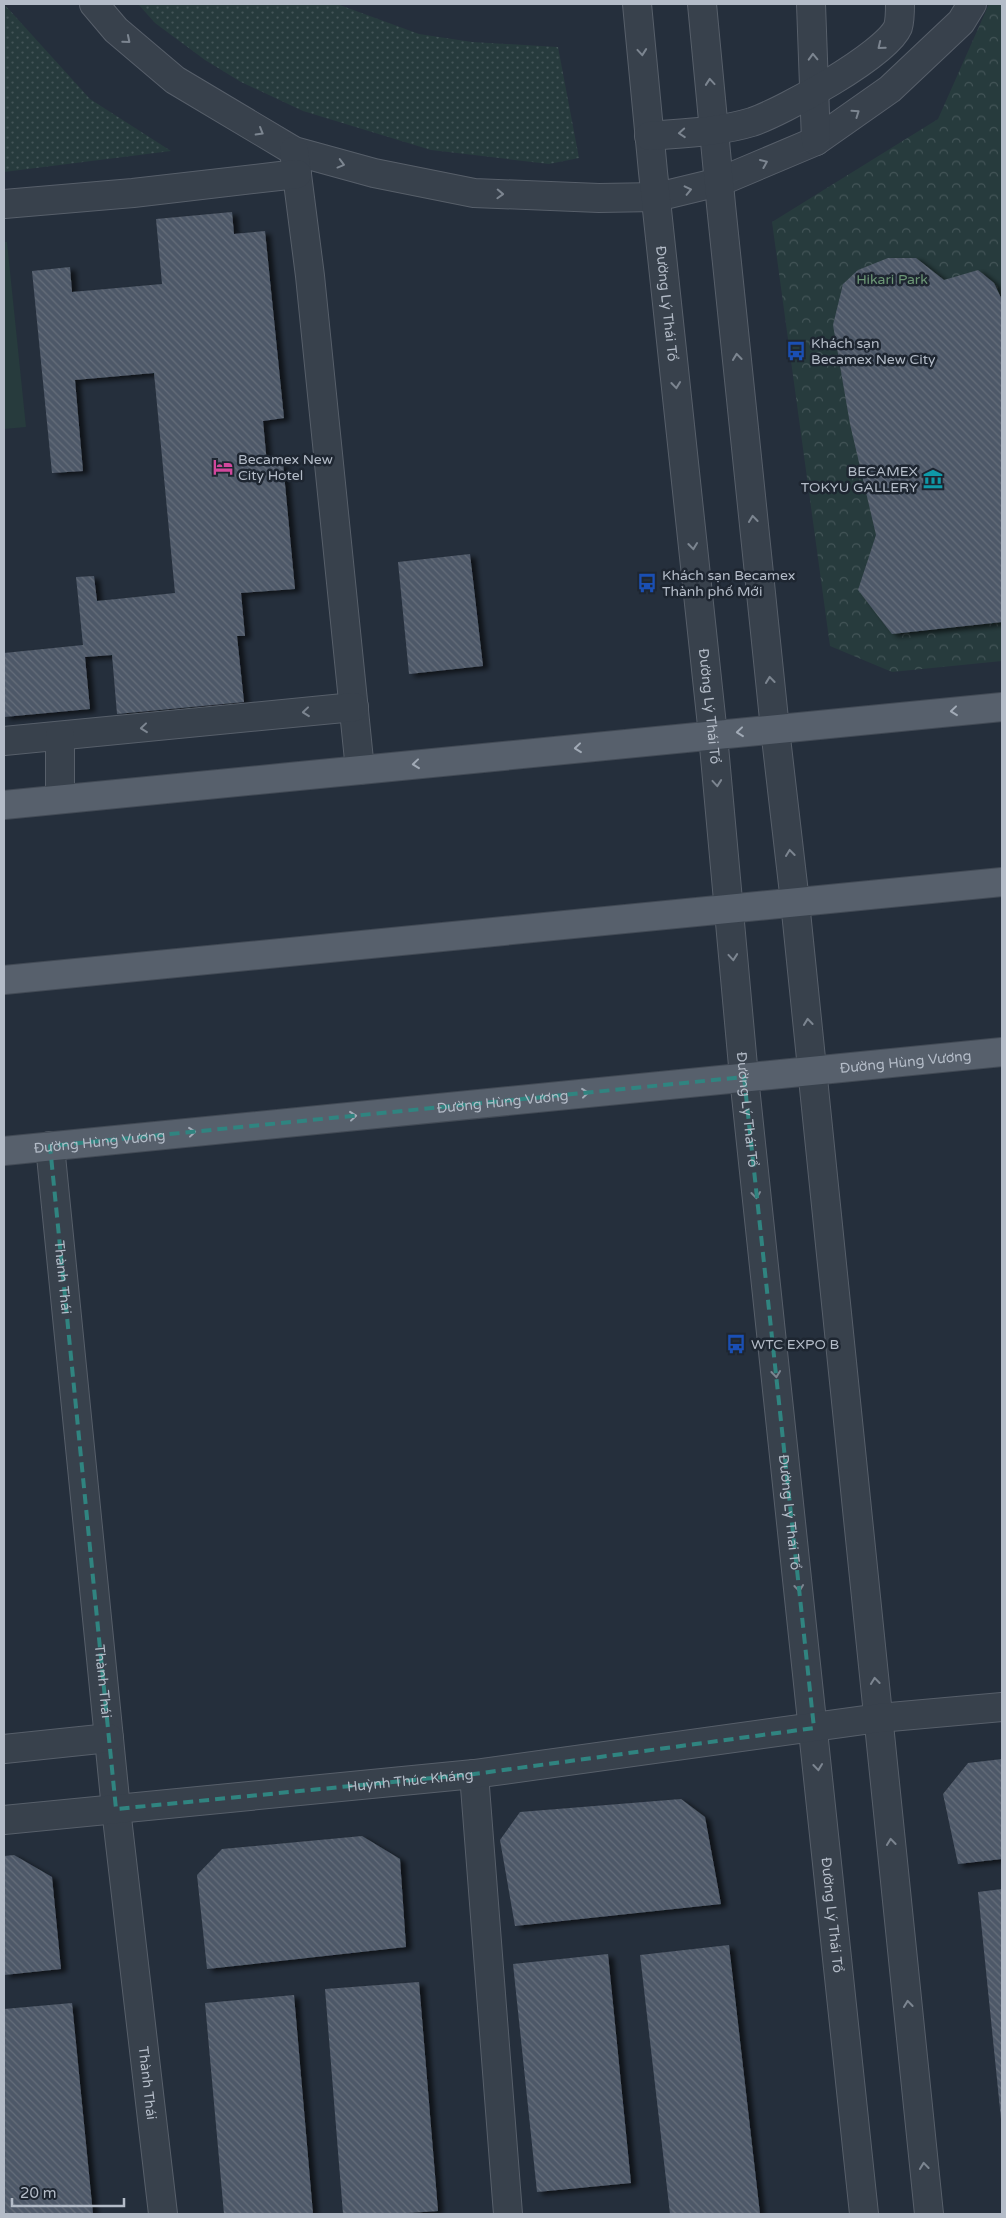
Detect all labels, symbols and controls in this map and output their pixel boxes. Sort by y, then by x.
one-way arrow [122,34,131,43]
one-way arrow [877,40,886,49]
one-way arrow [636,49,647,57]
one-way arrow [807,53,818,61]
one-way arrow [705,78,716,86]
one-way arrow [850,110,859,118]
one-way arrow [255,126,264,136]
one-way arrow [678,127,686,138]
one-way arrow [336,158,345,169]
one-way arrow [759,159,767,169]
one-way arrow [683,185,691,195]
one-way arrow [496,189,504,200]
street label: Đường Lý Thái Tổ [652,245,681,362]
park label: Hikari Park [856,271,928,288]
place label: Khách sạn Becamex New City [811,335,936,368]
bus stop icon: Khách sạn Becamex New City [785,340,807,362]
one-way arrow [732,353,743,361]
one-way arrow [670,381,681,389]
place label: Becamex New City Hotel [238,451,333,484]
hotel icon: Becamex New City Hotel [212,456,234,478]
place label: BECAMEX TOKYU GALLERY [801,463,918,496]
museum icon: BECAMEX TOKYU GALLERY [922,468,944,490]
one-way arrow [748,514,759,522]
one-way arrow [687,543,698,551]
place label: Khách sạn Becamex Thành phố Mới [662,567,795,600]
bus stop icon: Khách sạn Becamex Thành phố Mới [636,572,658,594]
street label: Đường Lý Thái Tổ [695,648,724,765]
one-way arrow [765,676,776,684]
one-way arrow [949,705,957,716]
one-way arrow [302,706,310,717]
one-way arrow [140,722,148,733]
one-way arrow [735,726,743,737]
one-way arrow [574,742,582,753]
one-way arrow [412,758,420,769]
one-way arrow [712,780,723,788]
one-way arrow [785,849,796,857]
one-way arrow [727,953,738,961]
one-way arrow [803,1018,814,1026]
street label: Đường Hùng Vương [839,1047,972,1077]
street label: Đường Lý Thái Tổ [733,1051,761,1168]
street label: Đường Hùng Vương [436,1087,569,1117]
one-way arrow [581,1088,589,1099]
one-way arrow [350,1111,358,1122]
street label: Đường Hùng Vương [33,1127,166,1157]
one-way arrow [188,1127,196,1138]
one-way arrow [750,1192,761,1200]
street label: Thành Thái [50,1240,75,1315]
bus stop icon: WTC EXPO B [725,1333,747,1355]
place label: WTC EXPO B [751,1336,839,1353]
one-way arrow [770,1371,781,1379]
street label: Đường Lý Thái Tổ [775,1454,804,1571]
one-way arrow [793,1584,804,1592]
street label: Thành Thái [91,1644,115,1719]
one-way arrow [870,1676,881,1684]
one-way arrow [812,1763,823,1771]
street label: Huỳnh Thúc Kháng [346,1766,474,1795]
one-way arrow [886,1838,897,1846]
street label: Đường Lý Thái Tổ [817,1856,846,1974]
one-way arrow [903,2000,914,2008]
street label: Thành Thái [135,2045,160,2121]
one-way arrow [919,2161,930,2169]
scale bar [12,2176,125,2208]
text: 20 m [20,2184,57,2202]

